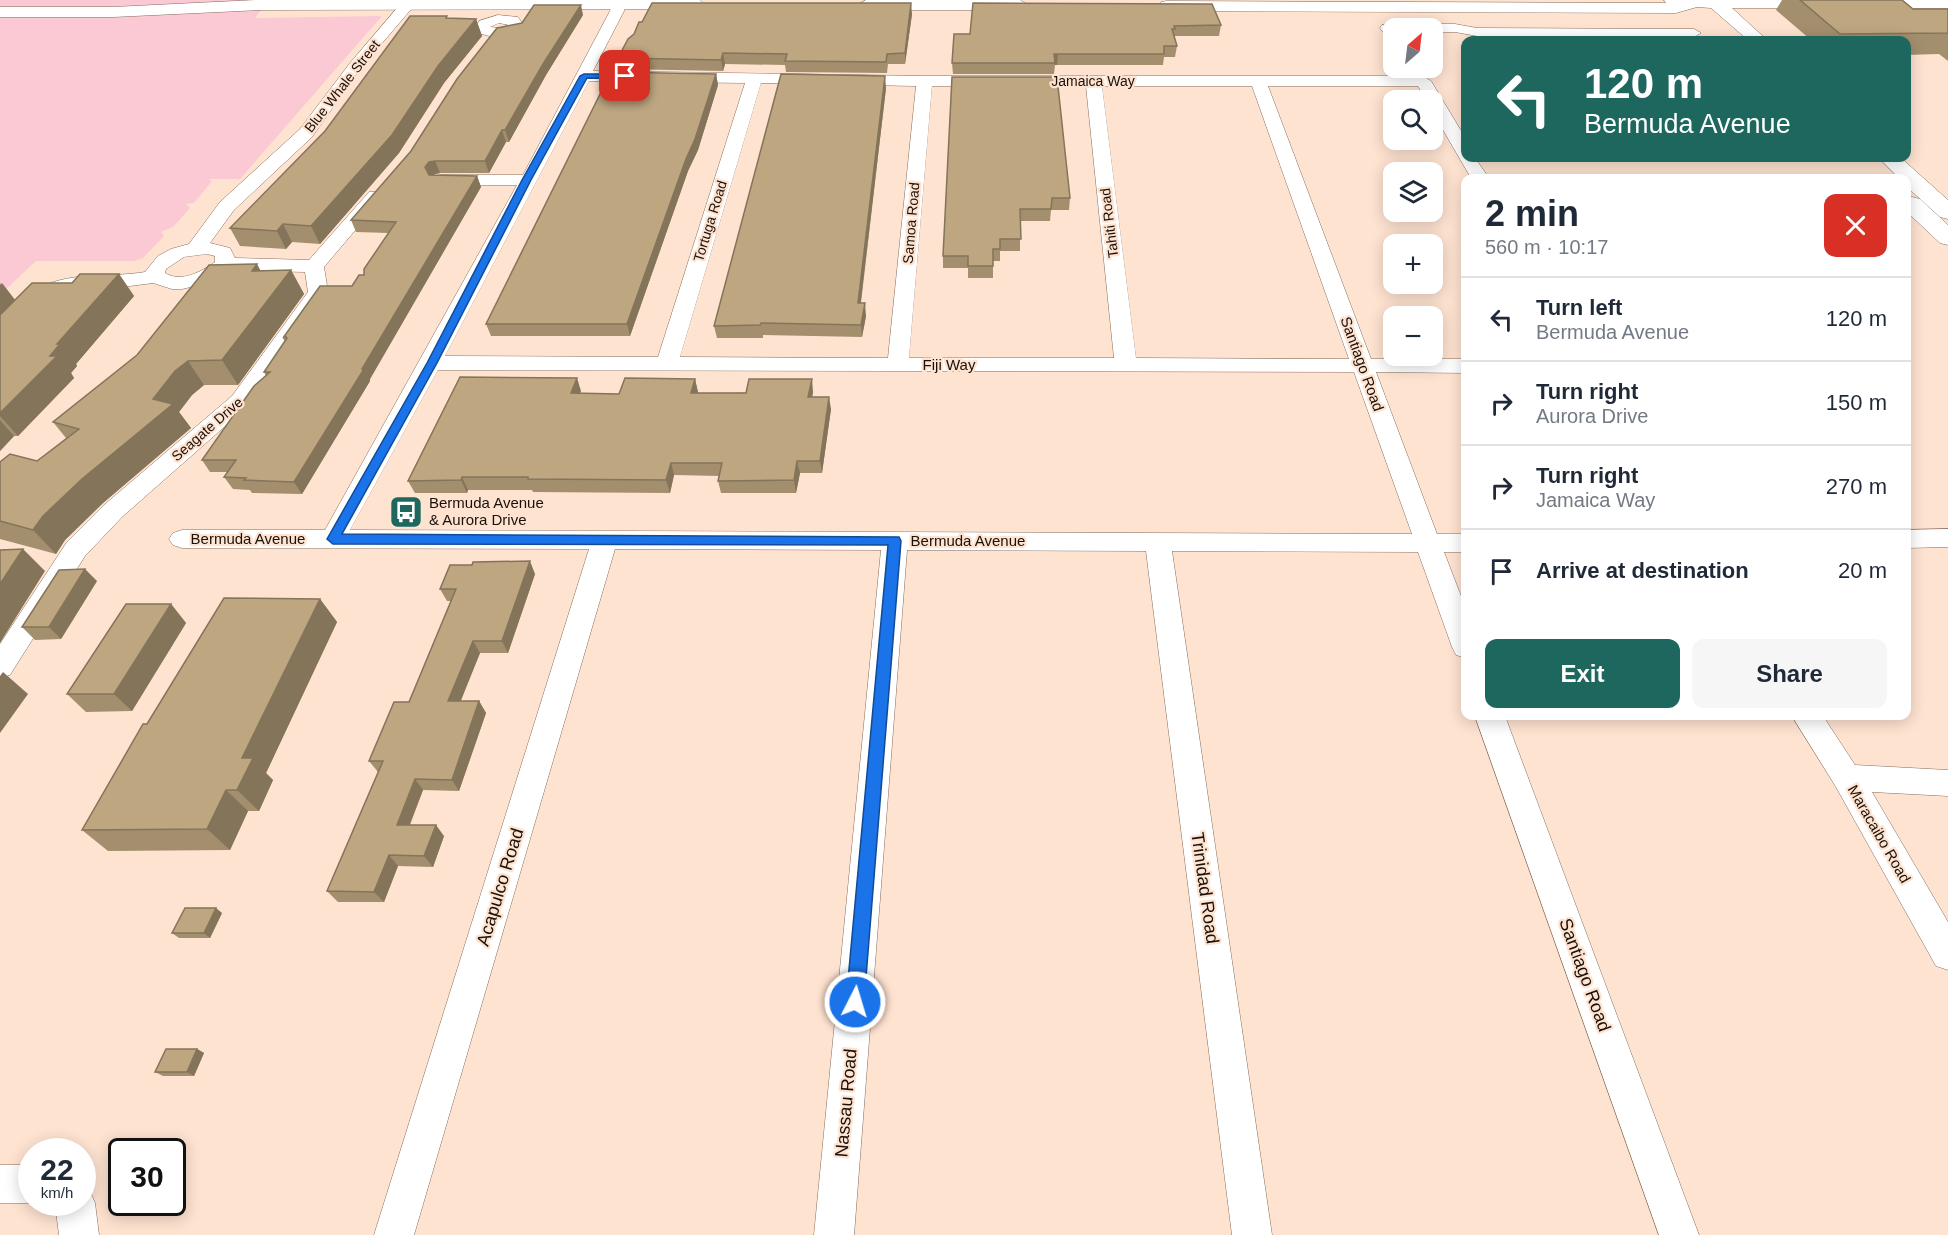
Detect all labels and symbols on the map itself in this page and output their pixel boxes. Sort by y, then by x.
north arrow [1383,18,1443,78]
street label: Blue Whale Street [301,37,383,135]
pin [599,50,650,101]
street label: Jamaica Way [1051,73,1135,89]
street label: Tortuga Road [690,178,730,264]
street label: Samoa Road [899,182,923,264]
street label: Tahiti Road [1097,187,1121,259]
street label: Santiago Road [1338,314,1387,413]
street label: Fiji Way [923,356,976,373]
street label: Seagate Drive [168,394,246,464]
bus stop icon: Bermuda Avenue & Aurora Drive [388,494,424,530]
place label: Bermuda Avenue & Aurora Drive [429,494,544,528]
street label: Bermuda Avenue [191,530,305,547]
street label: Bermuda Avenue [911,532,1025,549]
street label: Maracaibo Road [1845,782,1914,886]
street label: Acapulco Road [473,826,527,948]
street label: Trinidad Road [1187,831,1223,945]
street label: Santiago Road [1555,916,1615,1034]
position arrow [823,970,887,1034]
street label: Nassau Road [831,1048,861,1158]
speed limit sign: 30 [108,1138,186,1216]

